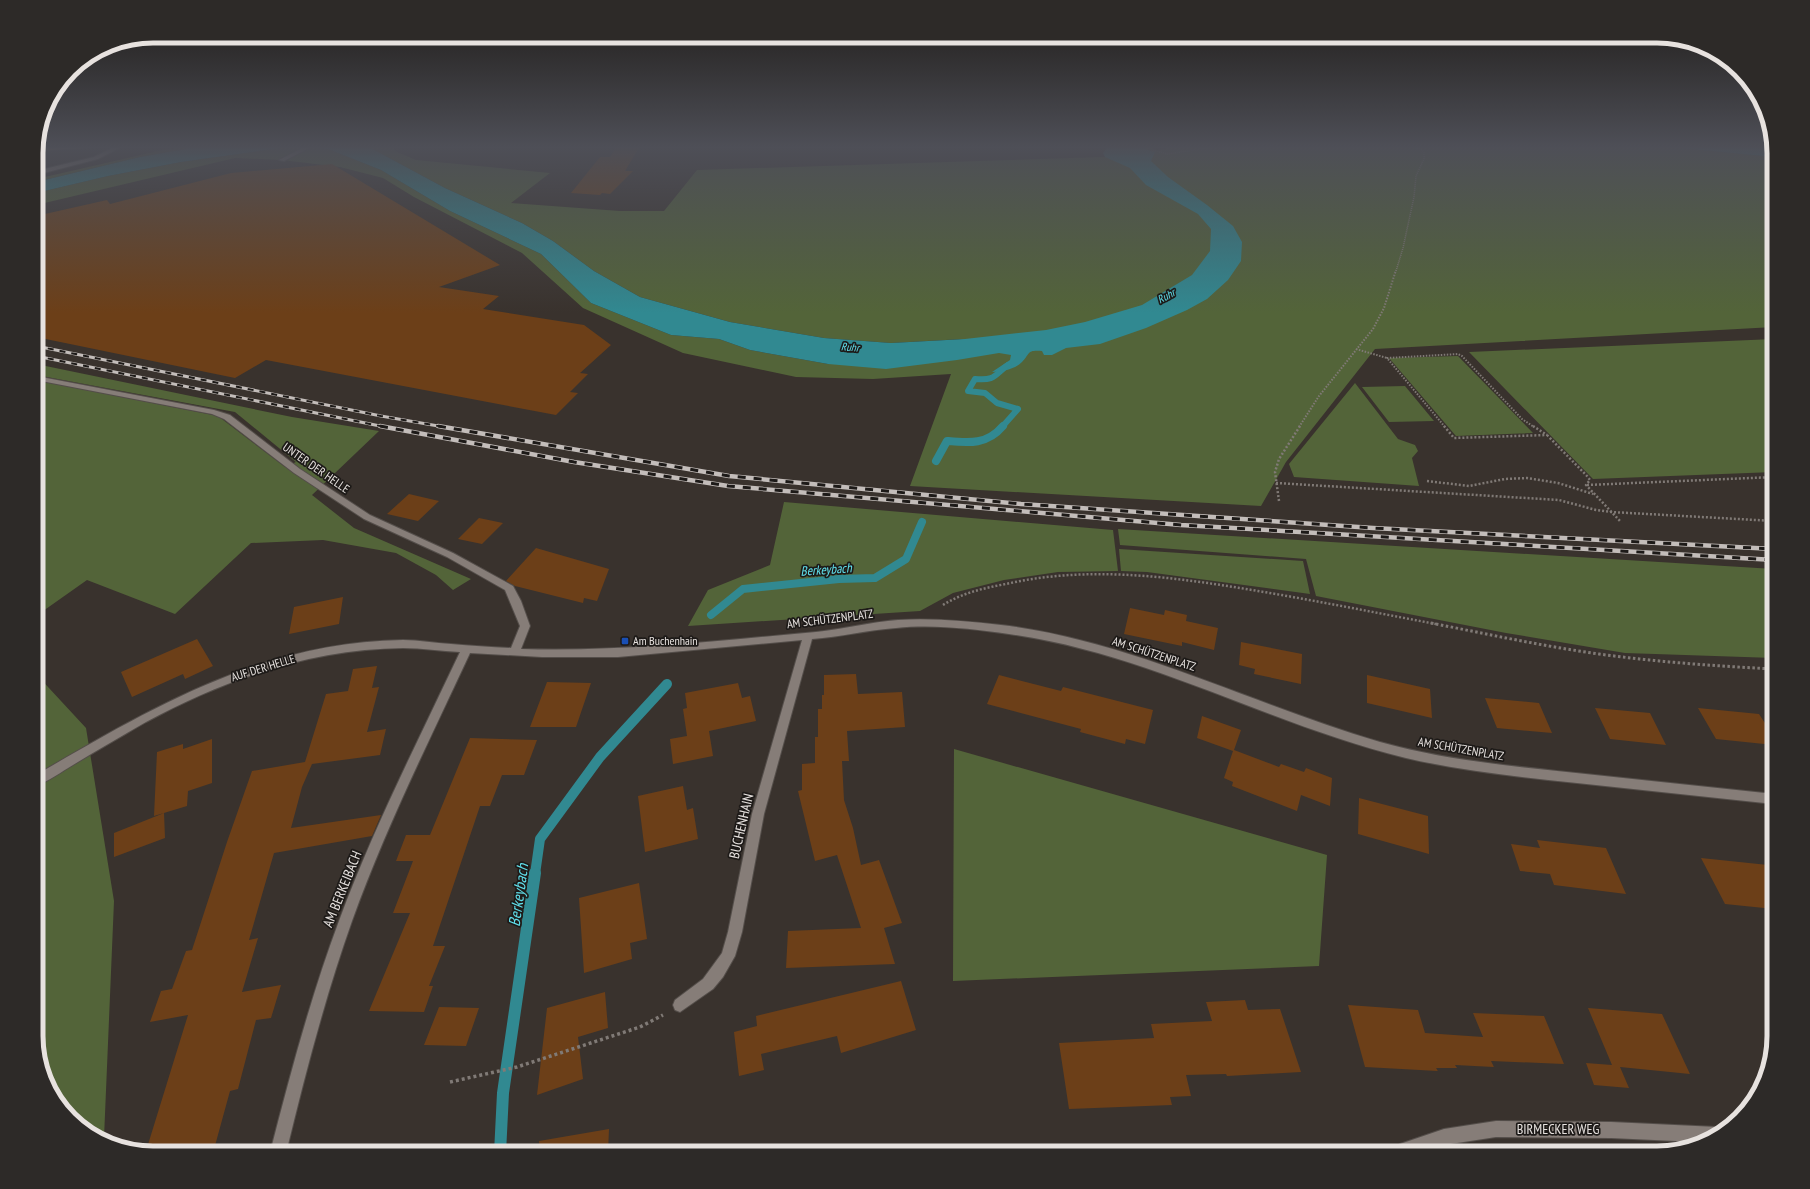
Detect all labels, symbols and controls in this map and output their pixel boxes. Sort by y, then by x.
water label: Ruhr [1155,285,1179,306]
water label: Ruhr [841,339,861,355]
street label: UNTER DER HELLE [280,439,353,496]
water label: Berkeybach [800,559,853,580]
street label: AM SCHÜTZENPLATZ [786,606,874,631]
place label: Am Buchenhain [633,633,698,648]
street label: AM SCHÜTZENPLATZ [1111,633,1198,674]
marker: Am Buchenhain [620,636,630,646]
street label: AUF DER HELLE [229,651,297,684]
street label: AM SCHÜTZENPLATZ [1417,734,1505,763]
street label: BUCHENHAIN [725,792,757,860]
street label: AM BERKEIBACH [319,848,365,930]
water label: Berkeybach [504,861,532,928]
street label: BIRMECKER WEG [1517,1120,1599,1138]

